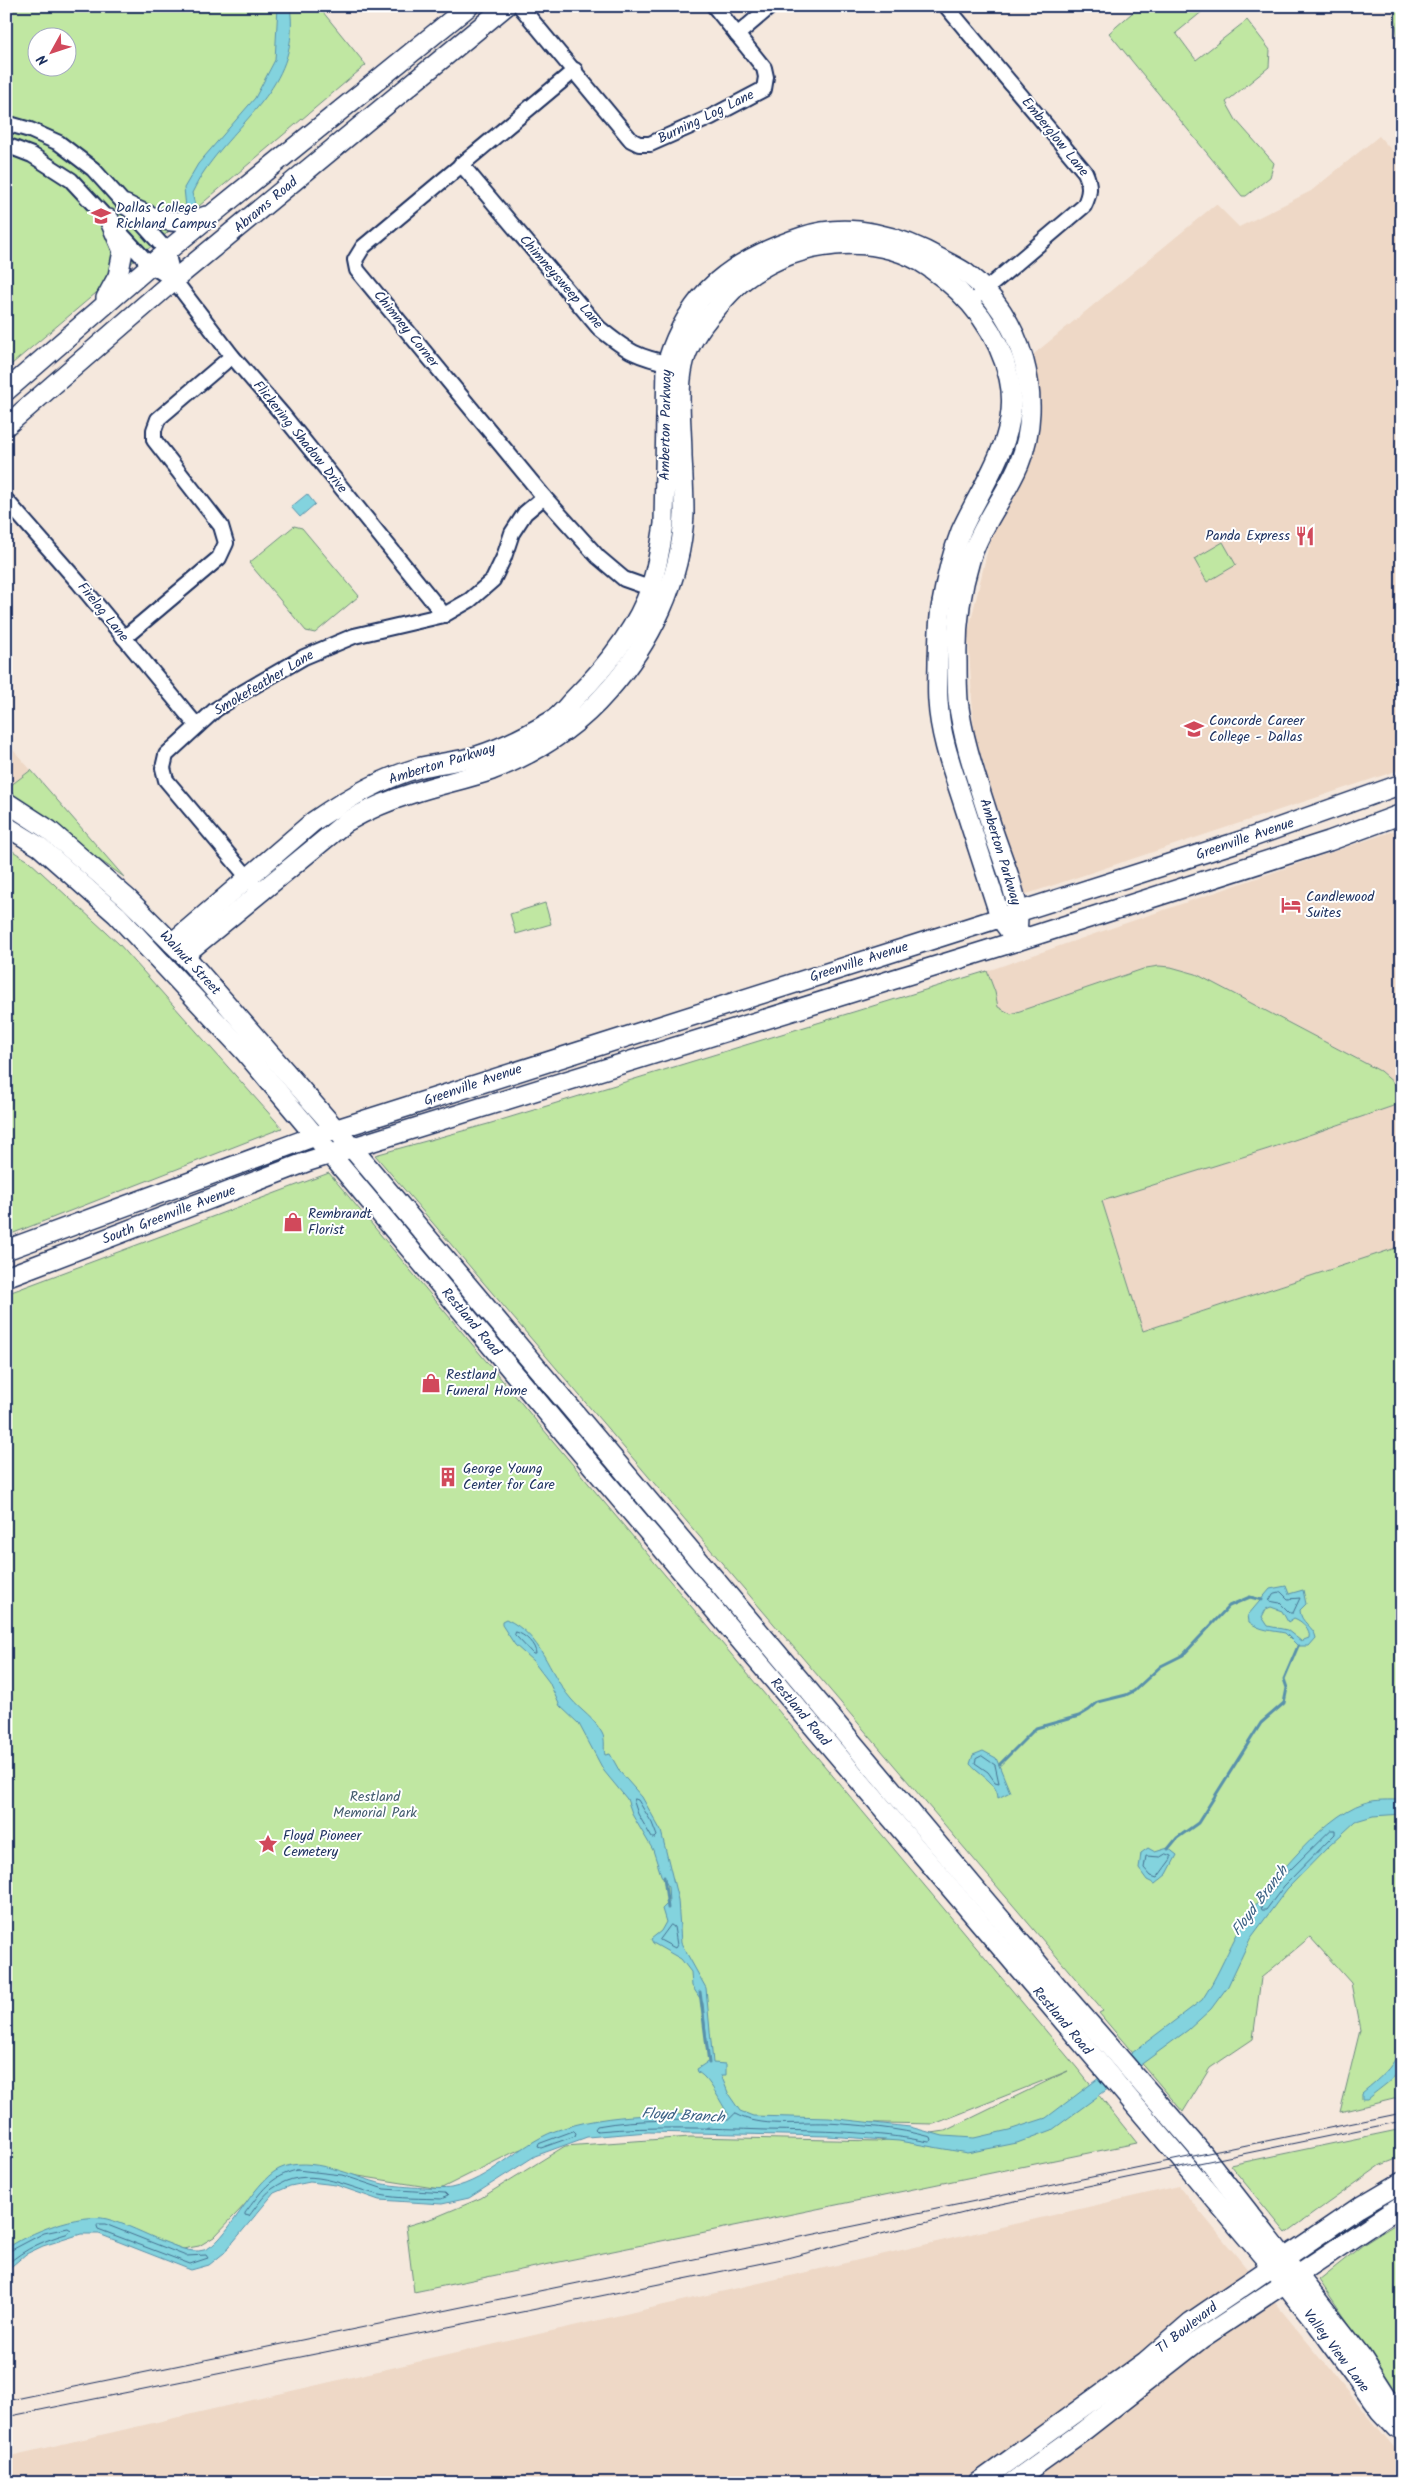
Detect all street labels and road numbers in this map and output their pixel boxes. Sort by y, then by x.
street label: Burning Log Lane [654,84,759,150]
street label: Emberglow Lane [1016,92,1095,182]
street label: Abrams Road [229,171,304,238]
street label: Chimneysweep Lane [514,230,609,335]
street label: Chimney Corner [368,286,445,374]
street label: Amberton Parkway [654,369,678,481]
street label: Flickering Shadow Drive [247,376,353,499]
street label: Firelog Lane [72,577,135,647]
street label: Smokefeather Lane [210,644,319,722]
street label: Amberton Parkway [386,737,499,791]
street label: Amberton Parkway [973,796,1027,909]
street label: Greenville Avenue [1193,812,1298,866]
street label: Walnut Street [154,926,226,1001]
street label: Greenville Avenue [807,935,912,988]
street label: Greenville Avenue [421,1058,526,1112]
street label: South Greenville Avenue [99,1179,240,1251]
street label: Restland Road [436,1283,507,1362]
street label: Restland Road [765,1673,836,1752]
street label: Restland Road [1027,1982,1098,2061]
street label: TI Boulevard [1151,2296,1223,2359]
street label: Valley View Lane [1297,2305,1375,2398]

